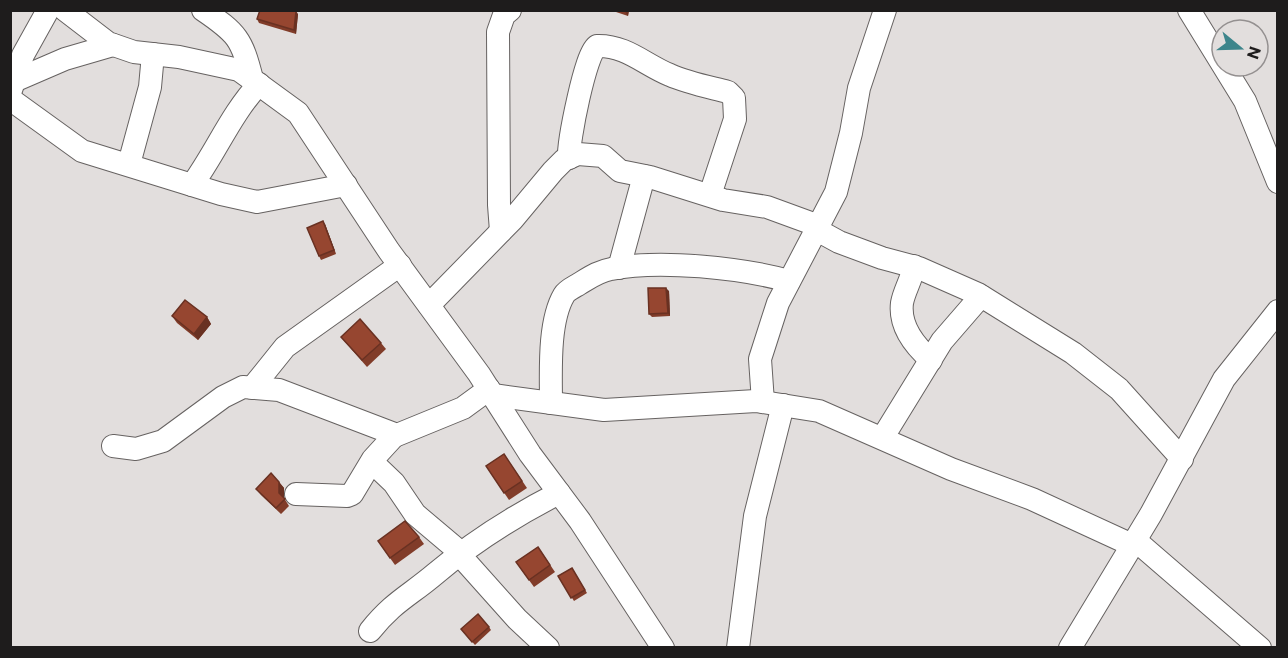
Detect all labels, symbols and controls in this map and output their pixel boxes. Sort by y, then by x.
north arrow [1210,18,1270,78]
text: N [1244,44,1266,62]

